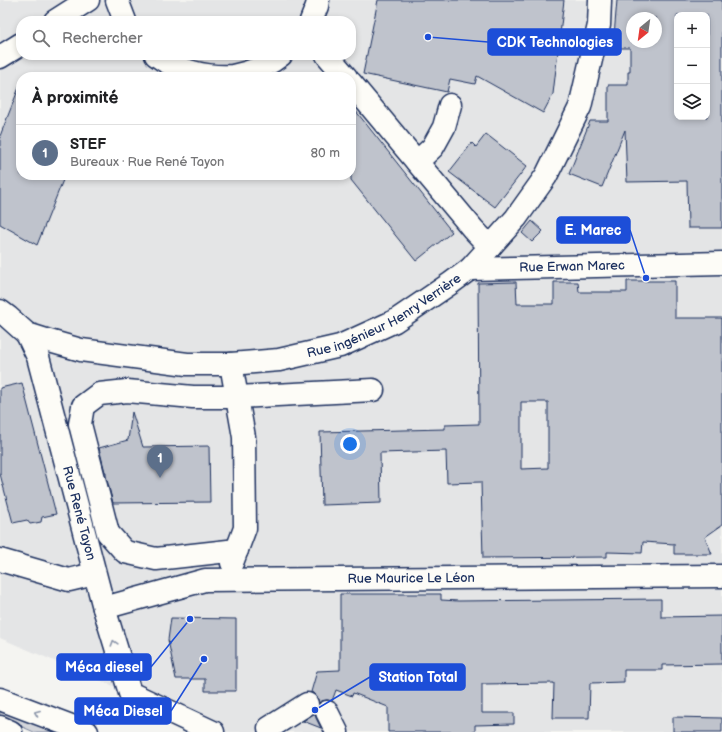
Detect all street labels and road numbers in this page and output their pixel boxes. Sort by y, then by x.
street label: Rue Erwan Marec [519,257,625,276]
street label: Rue ingénieur Henry Verrière [305,270,464,361]
street label: Rue René Tayon [59,464,99,562]
street label: Rue Maurice Le Léon [347,570,475,587]

